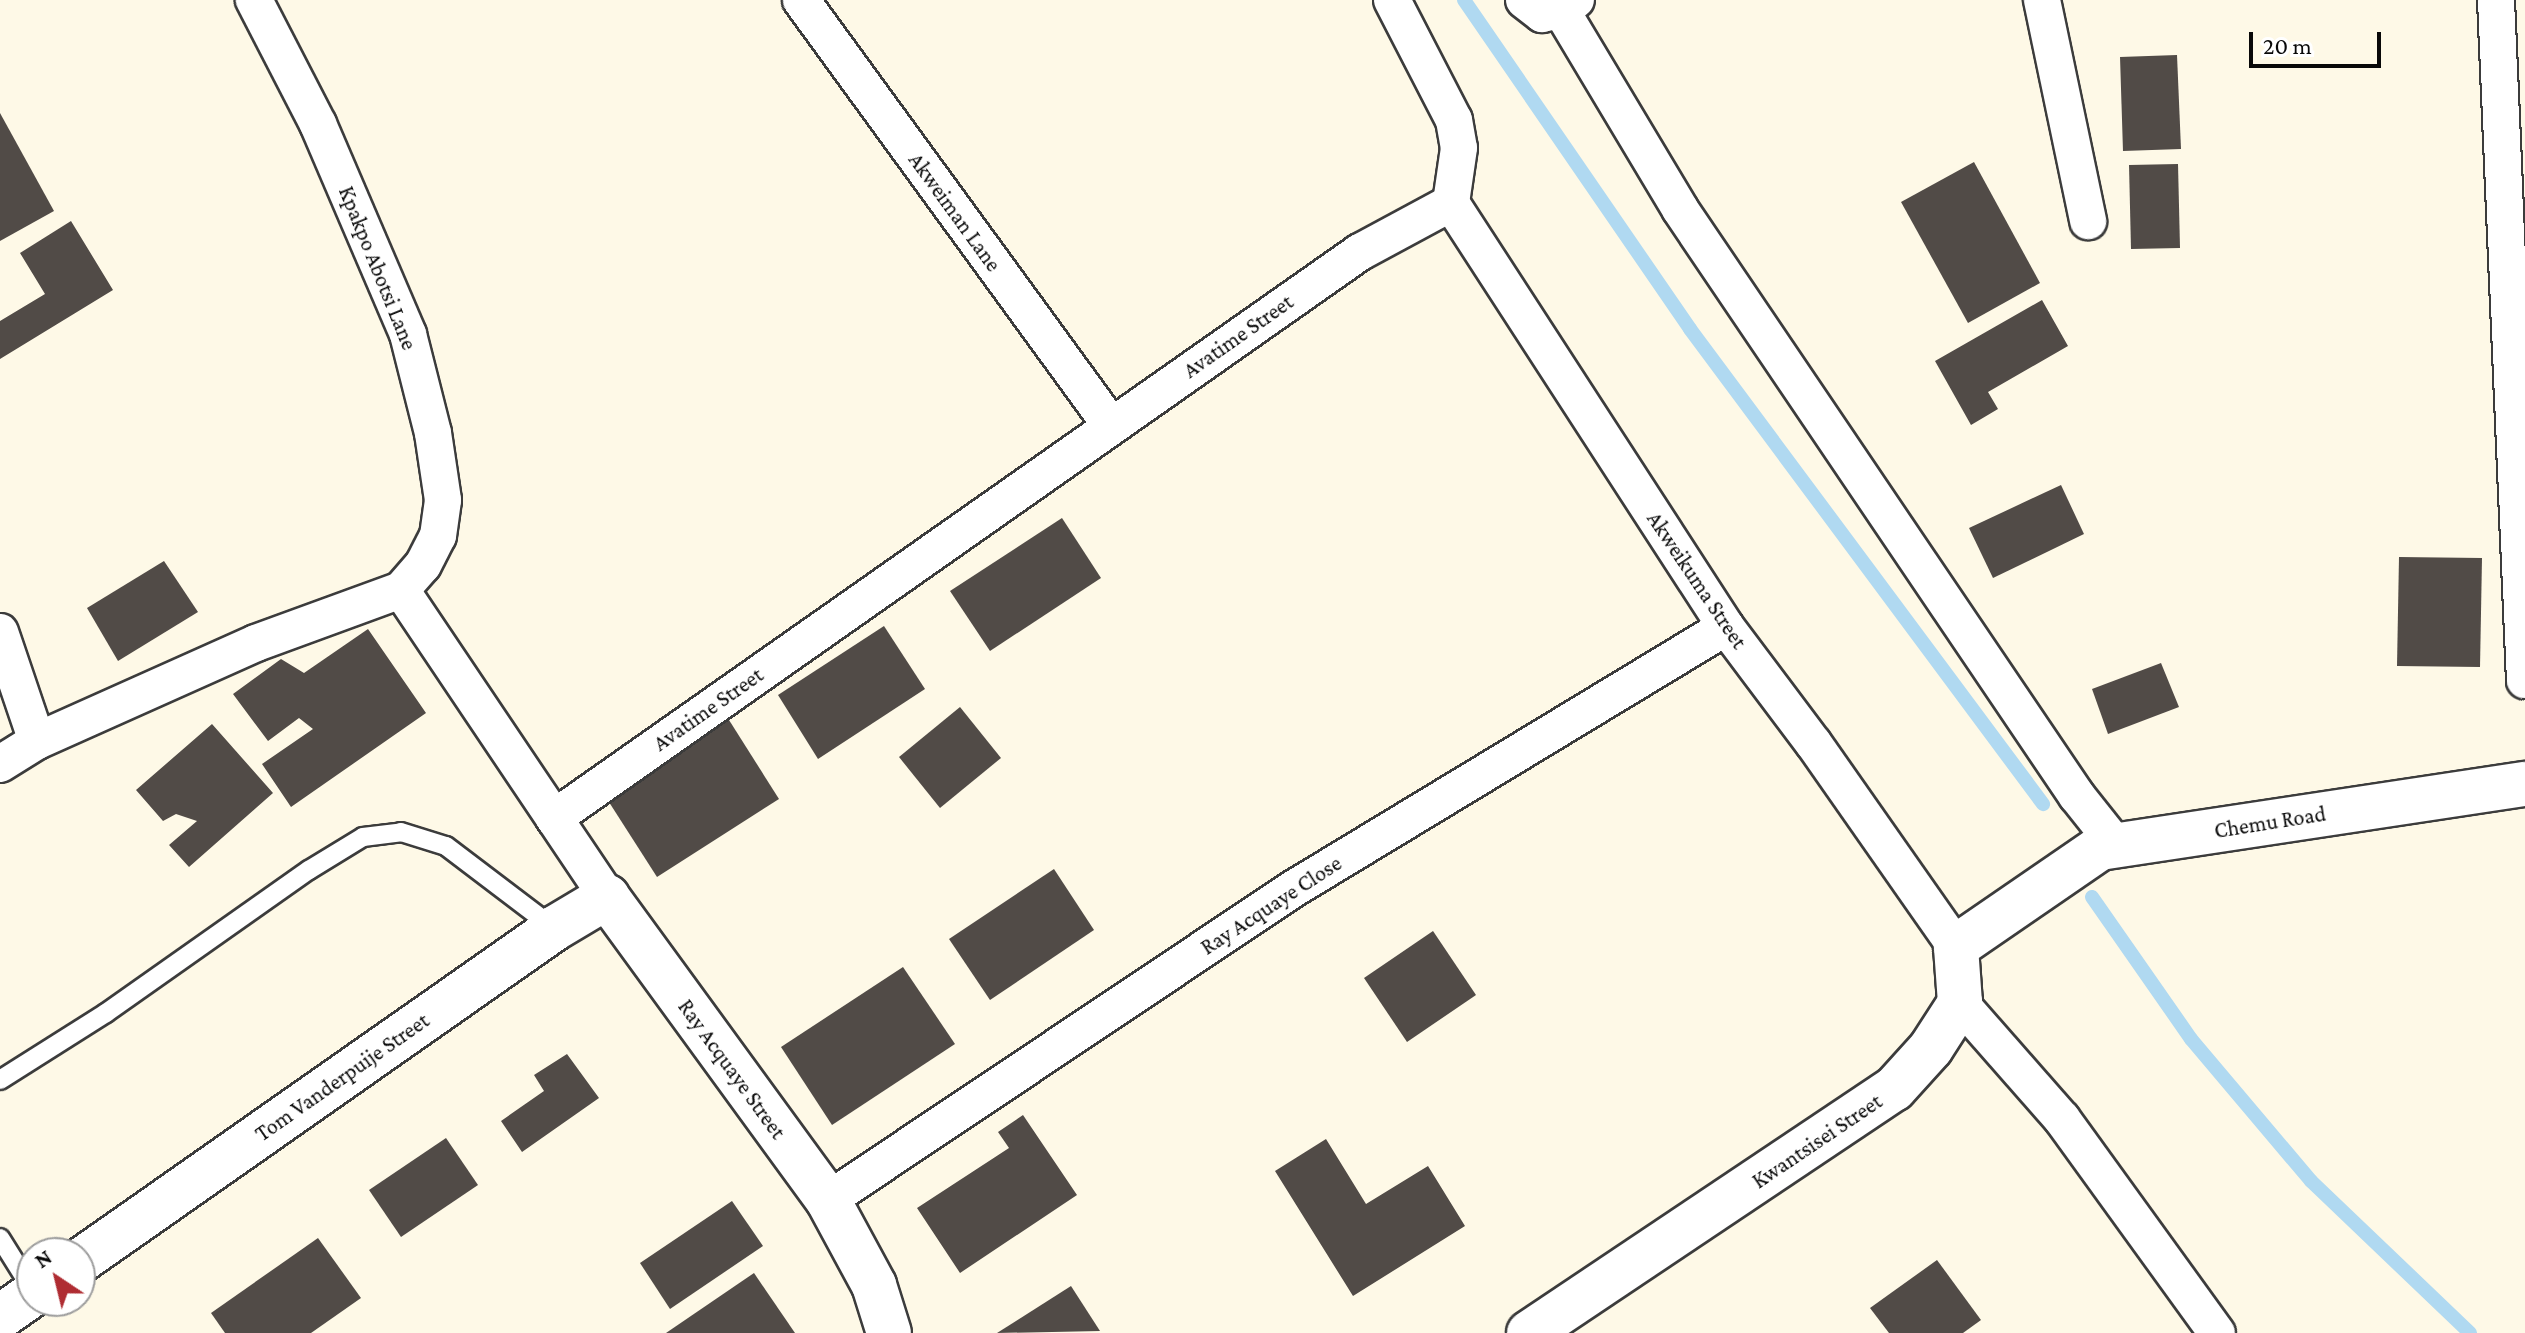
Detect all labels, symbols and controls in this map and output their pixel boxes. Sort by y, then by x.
scale bar [2253,16,2385,66]
text: 20 m [2263,32,2312,59]
street label: Akweiman Lane [903,147,1007,277]
street label: Kpakpo Abotsi Lane [333,182,423,354]
street label: Avatime Street [1178,288,1298,384]
street label: Akweikuma Street [1641,506,1753,654]
street label: Avatime Street [648,661,768,757]
street label: Chemu Road [2212,800,2328,844]
street label: Ray Acquaye Close [1196,850,1346,960]
street label: Ray Acquaye Street [672,994,792,1144]
street label: Tom Vanderpuije Street [250,1007,434,1147]
street label: Kwantsisei Street [1747,1088,1887,1194]
north arrow [16,1237,96,1317]
text: N [30,1244,56,1273]

